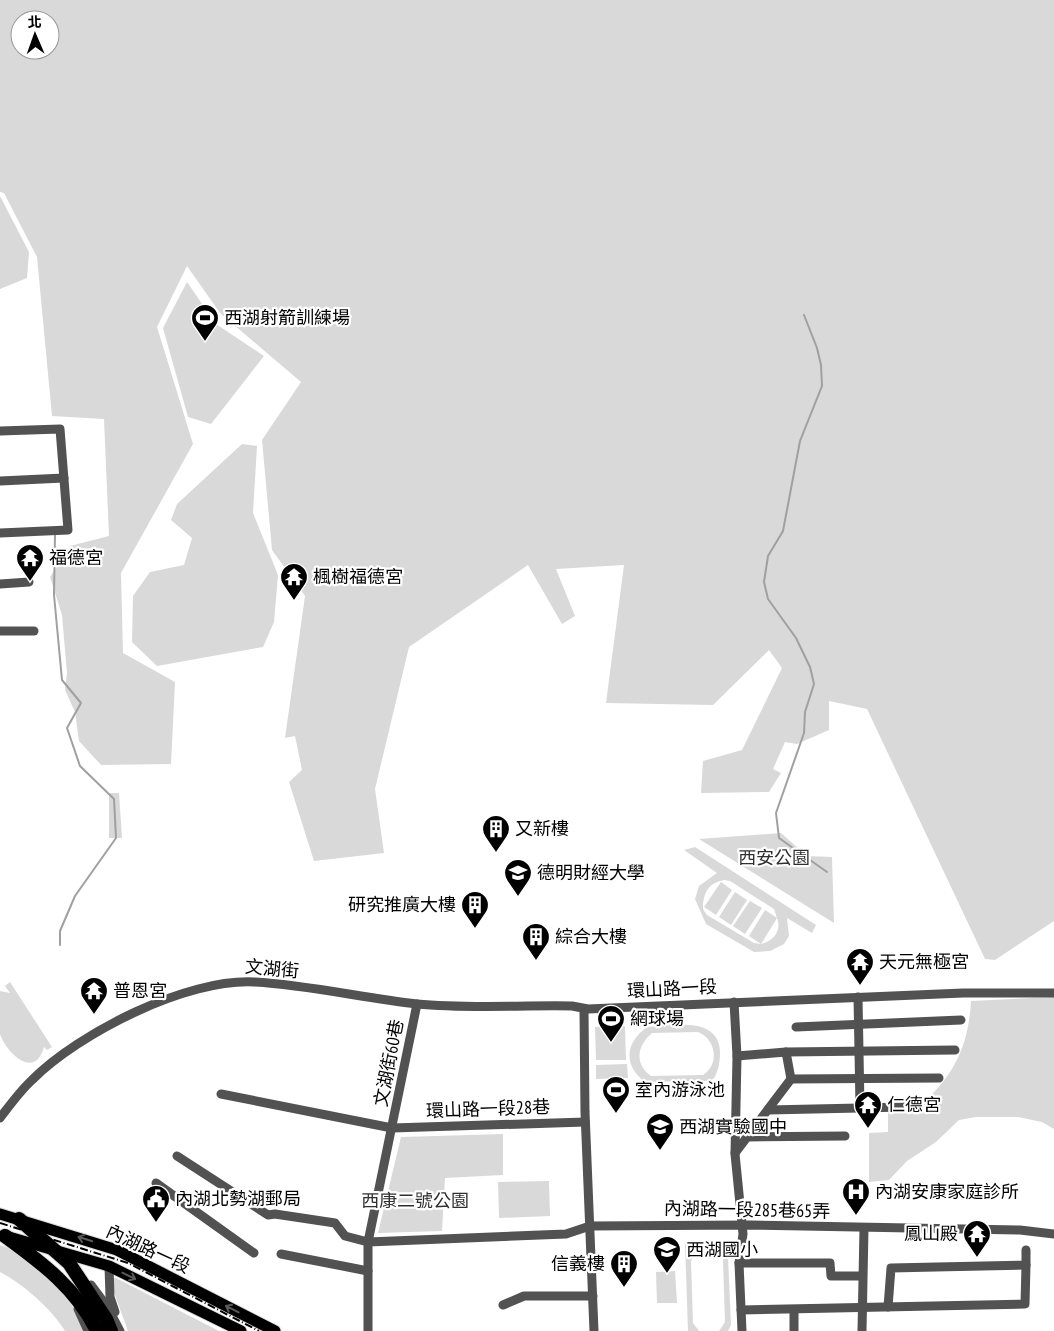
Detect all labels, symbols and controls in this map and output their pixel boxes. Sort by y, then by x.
north arrow [10,10,60,60]
text: 北 [27,13,42,31]
sports icon: 西湖射箭訓練場 [190,303,220,342]
place label: 西湖射箭訓練場 [224,306,350,329]
temple icon: 福德宮 [15,543,45,582]
place label: 福德宮 [49,546,103,569]
temple icon: 楓樹福德宮 [279,562,309,601]
place label: 楓樹福德宮 [313,565,403,588]
building icon: 又新樓 [481,814,511,853]
place label: 又新樓 [515,817,569,840]
park label: 西安公園 [738,846,810,869]
school or university icon: 德明財經大學 [503,858,533,897]
place label: 德明財經大學 [537,861,645,884]
building icon: 研究推廣大樓 [460,890,490,929]
place label: 研究推廣大樓 [348,893,456,916]
building icon: 綜合大樓 [521,922,551,961]
place label: 綜合大樓 [555,925,627,948]
temple icon: 天元無極宮 [845,947,875,986]
place label: 天元無極宮 [879,950,969,973]
street label: 文湖街 [244,955,300,982]
street label: 環山路一段 [626,975,718,1002]
temple icon: 普恩宮 [79,976,109,1015]
place label: 普恩宮 [113,979,167,1002]
sports icon: 網球場 [596,1004,626,1043]
place label: 網球場 [630,1007,684,1030]
street label: 文湖街60巷 [369,1017,408,1108]
sports icon: 室內游泳池 [601,1075,631,1114]
place label: 室內游泳池 [635,1078,725,1101]
temple icon: 仁德宮 [853,1090,883,1129]
place label: 仁德宮 [887,1093,941,1116]
street label: 環山路一段28巷 [426,1095,550,1122]
school or university icon: 西湖實驗國中 [645,1112,675,1151]
place label: 西湖實驗國中 [679,1115,787,1138]
hospital icon: 內湖安康家庭診所 [841,1177,871,1216]
place label: 內湖安康家庭診所 [875,1180,1019,1203]
public building icon: 內湖北勢湖郵局 [141,1184,171,1223]
place label: 內湖北勢湖郵局 [175,1187,301,1210]
park label: 西康二號公園 [361,1189,469,1212]
street label: 內湖路一段285巷65弄 [664,1197,830,1222]
street label: 內湖路一段 [103,1219,194,1278]
temple icon: 鳳山殿 [962,1219,992,1258]
place label: 鳳山殿 [904,1222,958,1245]
one-way arrow [78,1234,94,1244]
school or university icon: 西湖國小 [652,1235,682,1274]
place label: 西湖國小 [686,1238,758,1261]
building icon: 信義樓 [609,1249,639,1288]
place label: 信義樓 [551,1252,605,1275]
one-way arrow [122,1271,137,1281]
one-way arrow [225,1304,240,1313]

